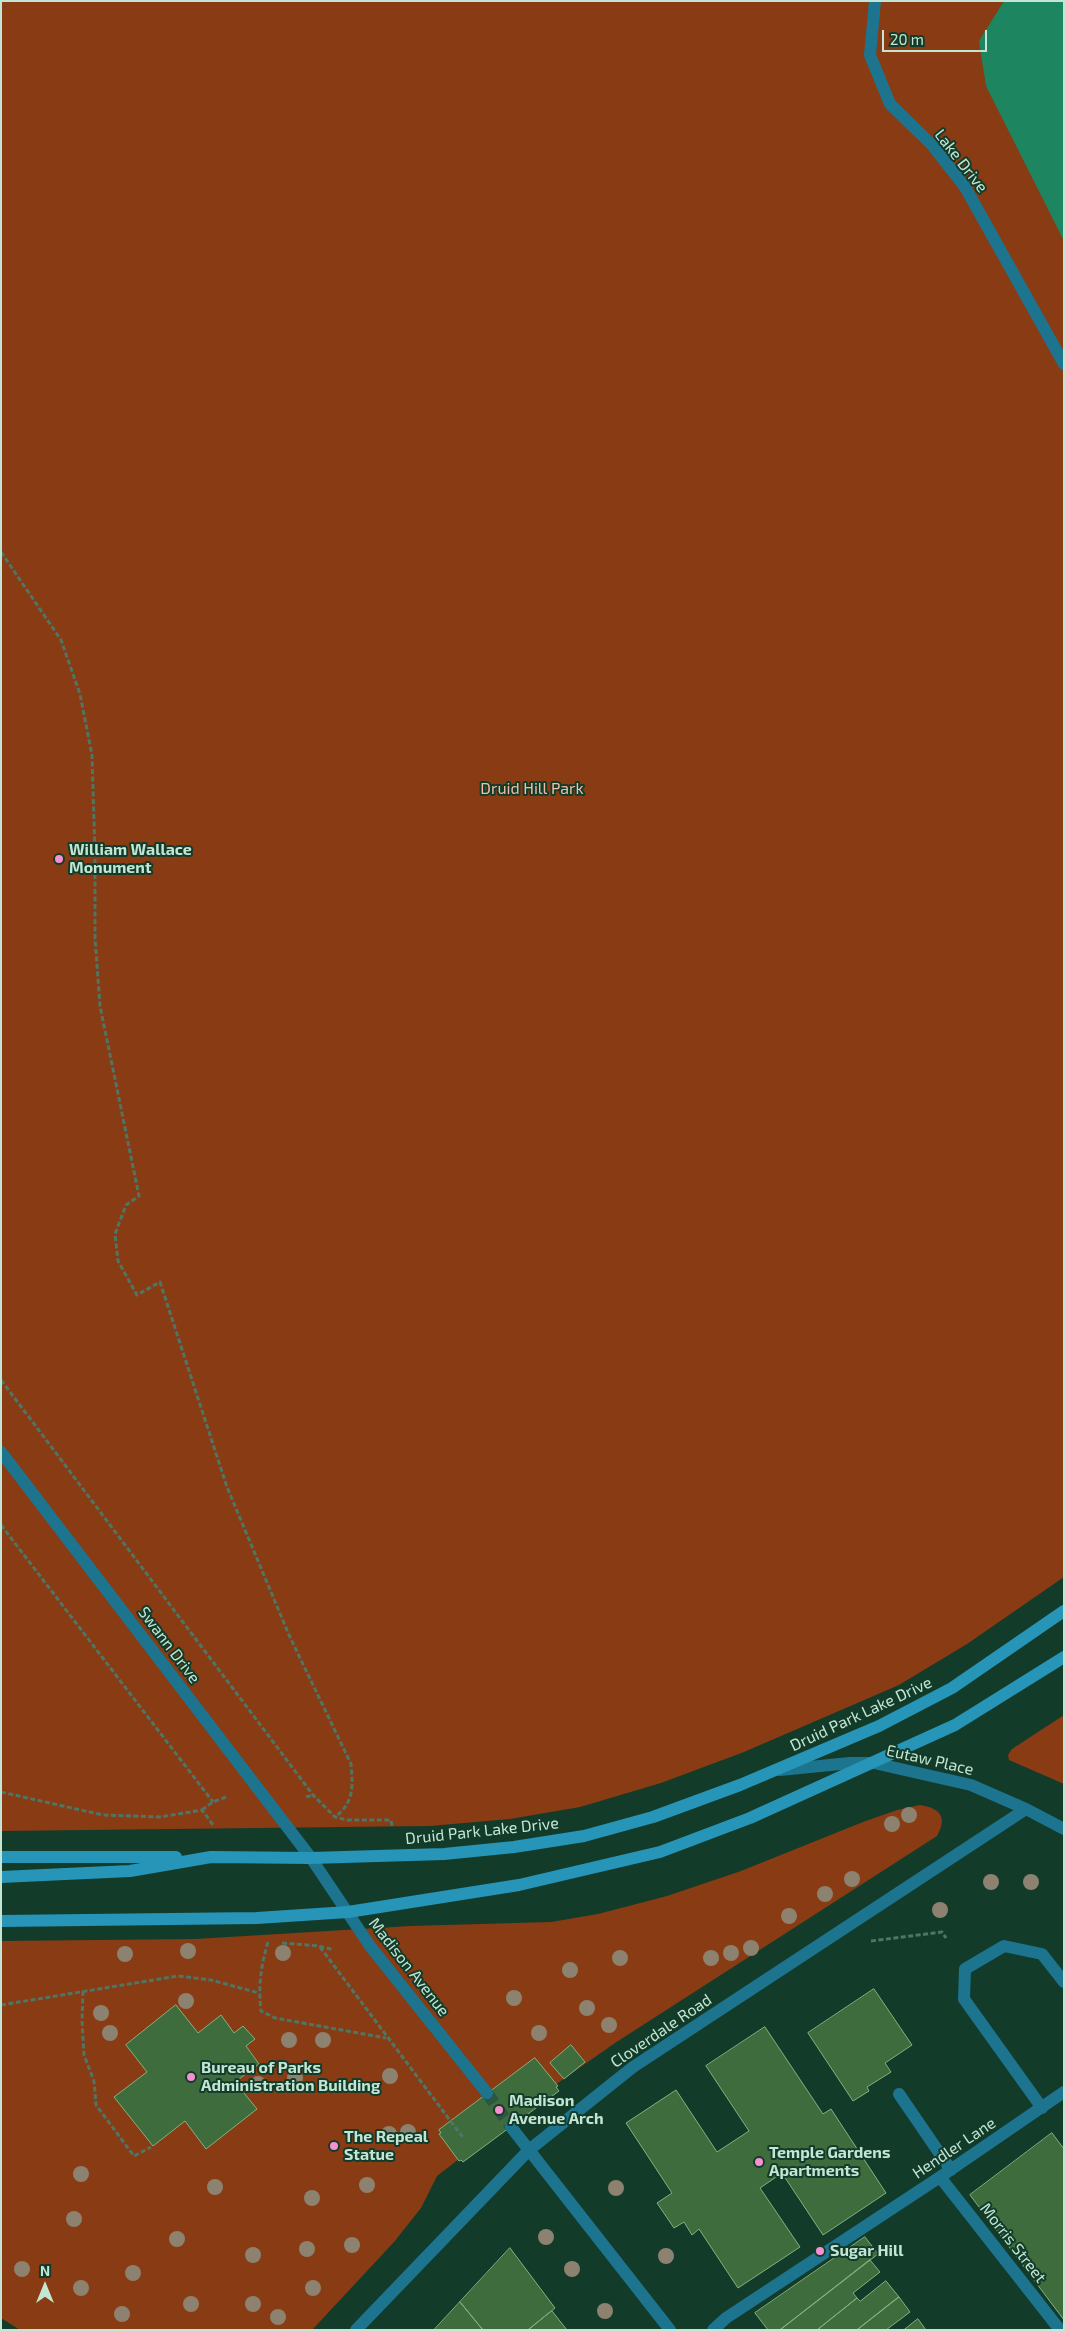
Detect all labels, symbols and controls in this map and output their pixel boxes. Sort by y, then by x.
scale bar [885,20,990,52]
text: 20 m [890,30,924,48]
street label: Lake Drive [930,126,992,196]
park label: Druid Hill Park [480,779,584,799]
place label: William Wallace Monument [69,840,192,878]
marker: William Wallace Monument [53,853,65,865]
street label: Swann Drive [134,1603,204,1687]
street label: Druid Park Lake Drive [787,1673,935,1755]
street label: Eutaw Place [884,1741,976,1779]
street label: Druid Park Lake Drive [404,1813,560,1849]
street label: Madison Avenue [365,1914,453,2020]
street label: Cloverdale Road [607,1990,715,2072]
place label: Bureau of Parks Administration Building [201,2058,380,2096]
marker: Bureau of Parks Administration Building [185,2071,197,2083]
place label: Madison Avenue Arch [509,2091,604,2129]
marker: Madison Avenue Arch [493,2104,505,2116]
street label: Hendler Lane [909,2113,999,2183]
place label: The Repeal Statue [344,2127,428,2165]
marker: The Repeal Statue [328,2140,340,2152]
place label: Temple Gardens Apartments [769,2143,890,2181]
marker: Temple Gardens Apartments [753,2156,765,2168]
street label: Morris Street [976,2199,1050,2287]
place label: Sugar Hill [830,2241,903,2261]
marker: Sugar Hill [814,2245,826,2257]
north arrow [20,2261,70,2311]
text: N [40,2262,50,2279]

